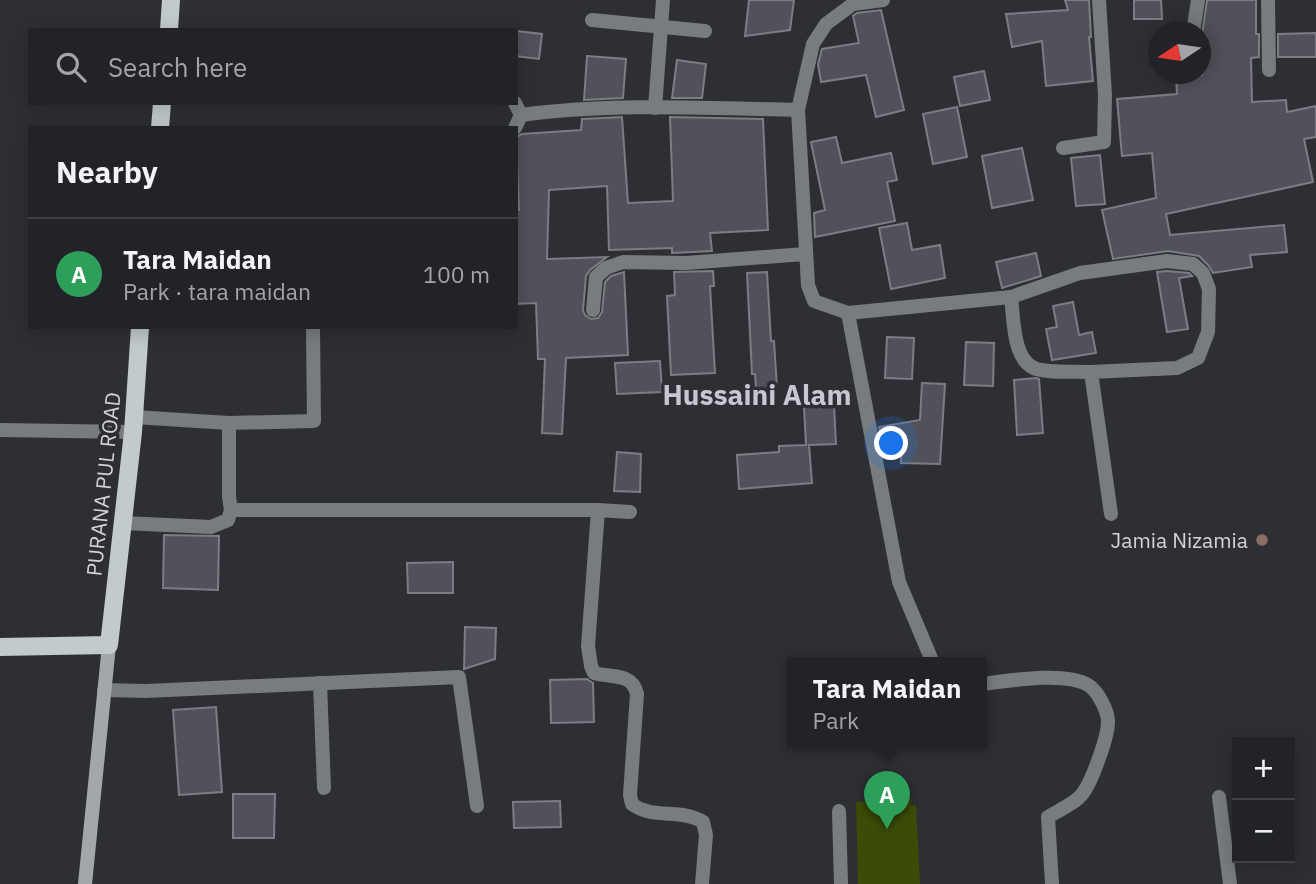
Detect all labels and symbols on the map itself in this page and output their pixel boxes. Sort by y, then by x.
north arrow [1148,21,1211,84]
district label: Hussaini Alam [663,376,851,413]
street label: PURANA PUL ROAD [79,391,127,577]
your location [874,426,908,460]
place label: Jamia Nizamia [1110,526,1248,554]
marker: Jamia Nizamia [1254,532,1270,548]
pin: A [864,771,910,829]

